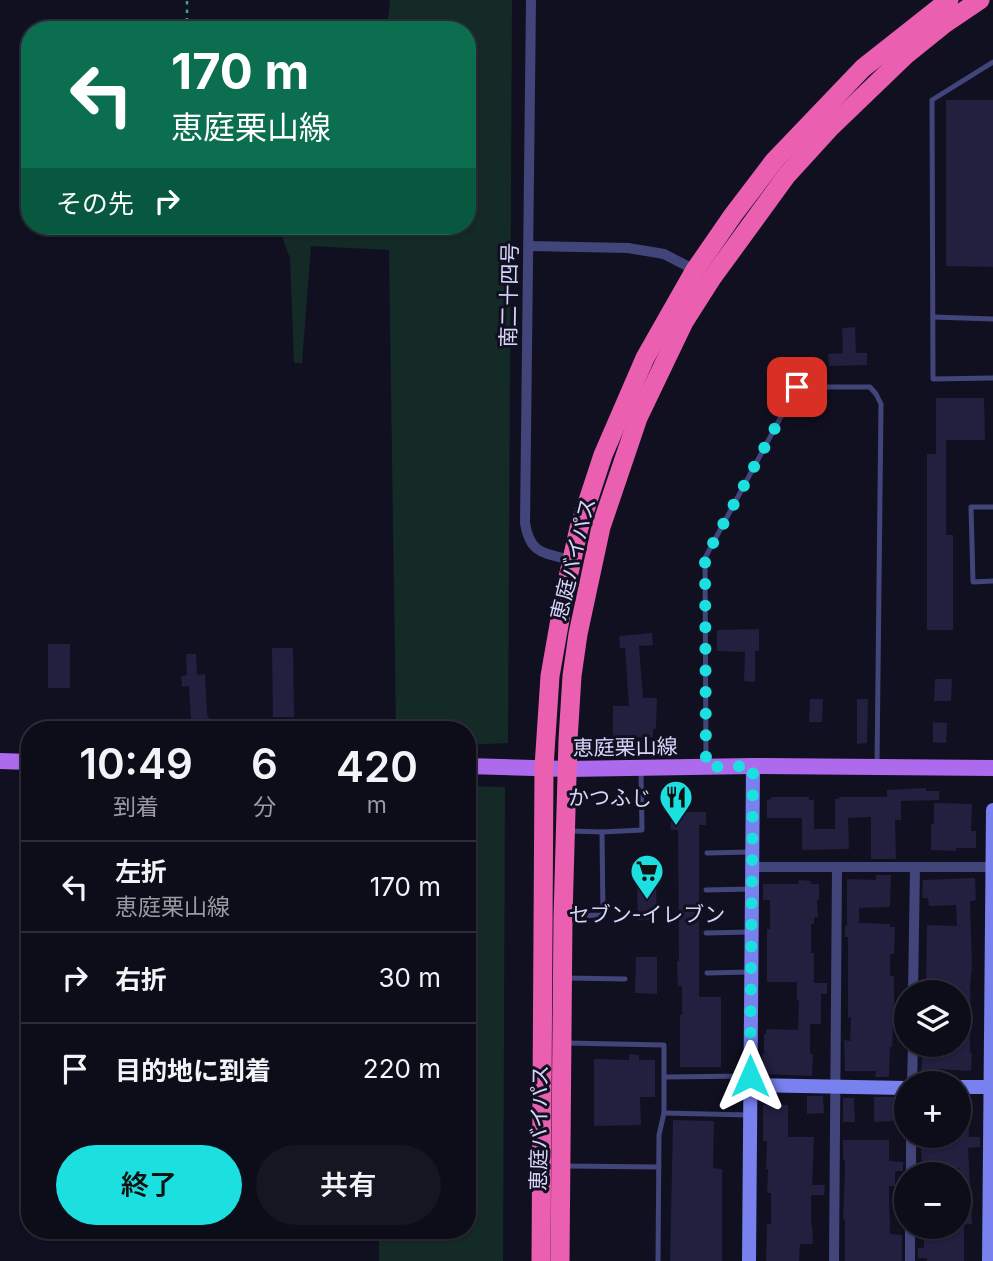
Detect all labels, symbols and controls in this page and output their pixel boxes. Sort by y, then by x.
text: 170 m [171,42,309,101]
icon: left [56,49,147,140]
text: 恵庭栗山線 [171,108,331,147]
icon: right [148,182,186,220]
text: その先 [56,188,134,219]
street label: 南二十四号 [496,242,522,348]
pin [767,357,827,417]
icon: arrive [778,368,816,406]
street label: 恵庭バイパス [546,495,600,623]
street label: 恵庭栗山線 [572,734,678,760]
text: 10:49 [79,738,193,789]
text: 6 [251,738,278,789]
text: 420 [336,741,418,792]
restaurant icon: かつふじ [657,778,695,827]
place label: かつふじ [568,785,652,810]
text: m [367,791,387,819]
text: 到着 [113,793,159,821]
text: 分 [253,793,276,821]
supermarket icon: セブン-イレブン [628,852,666,901]
text: 左折 [115,856,167,887]
icon: left [56,868,94,906]
text: 170 m [370,871,441,902]
text: 恵庭栗山線 [115,893,230,921]
place label: セブン-イレブン [569,902,725,927]
icon: right [56,959,94,997]
text: 30 m [378,962,441,993]
text: 右折 [115,964,167,995]
map controls [894,980,971,1239]
button: layers [894,980,971,1057]
position arrow [713,1039,787,1113]
icon: arrive [56,1050,94,1088]
text: 220 m [363,1053,441,1084]
text: 目的地に到着 [115,1055,271,1086]
street label: 恵庭バイパス [525,1065,553,1191]
button: + [894,1071,971,1148]
button: 終了 [56,1145,242,1225]
button: 共有 [256,1145,441,1225]
button: − [894,1162,971,1239]

